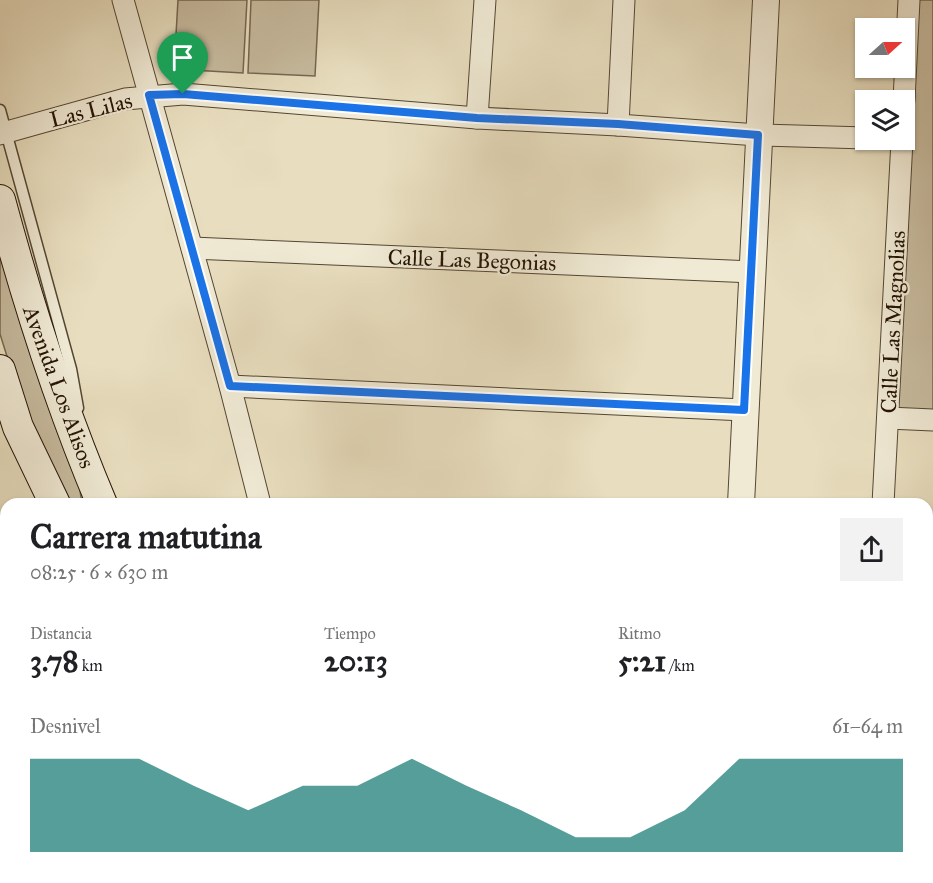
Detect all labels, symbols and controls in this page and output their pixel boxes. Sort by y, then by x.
north arrow [855,18,915,78]
map controls [855,18,915,150]
pin [157,32,208,94]
icon: arrive [166,41,199,74]
street label: Las Lilas [47,87,135,133]
button: layers [855,90,915,150]
street label: Calle Las Magnolias [875,230,911,414]
street label: Calle Las Begonias [387,244,557,276]
street label: Avenida Los Alisos [17,301,101,472]
text: Carrera matutina [30,517,262,557]
button: share [840,518,903,581]
text: 08:25 · 6 × 630 m [30,560,168,584]
text: Distancia [30,624,92,643]
text: Tiempo [324,624,376,643]
text: Ritmo [618,624,661,643]
text: 3.78 [30,643,78,679]
text: 20:13 [324,643,388,679]
text: 5:21 [618,643,666,679]
text: km [78,656,103,675]
text: /km [666,656,695,675]
text: Desnivel [30,714,101,738]
text: 61–64 m [832,714,903,738]

